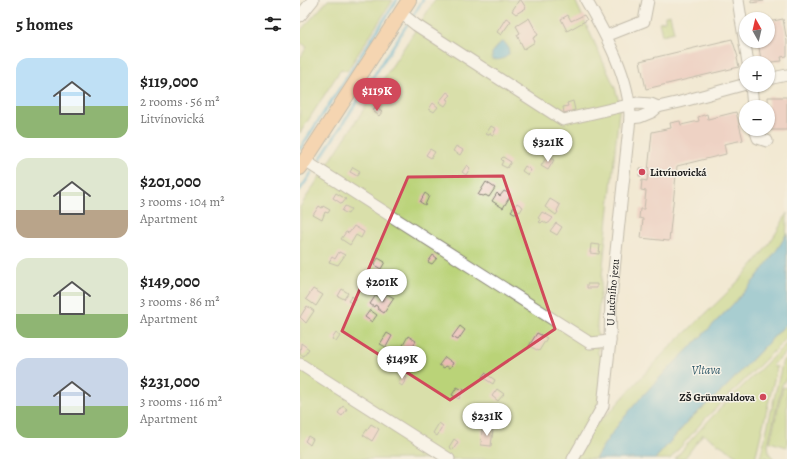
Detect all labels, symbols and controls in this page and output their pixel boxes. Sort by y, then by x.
north arrow [739,12,775,48]
map controls [739,12,775,136]
text: 5 homes [16,13,73,36]
icon: filters [262,13,284,35]
button: + [739,56,775,92]
text: $119,000 [140,70,198,93]
icon: home [48,74,96,122]
pin: $119K [349,78,405,112]
text: $119K [362,82,392,99]
text: 2 rooms · 56 m² [140,93,220,110]
button: − [739,100,775,136]
text: Litvínovická [140,110,205,127]
pin: $321K [520,129,576,163]
text: $321K [532,133,564,150]
place label: Litvínovická [650,165,707,180]
marker: Litvínovická [637,167,647,177]
text: $201,000 [140,170,201,193]
icon: home [48,174,96,222]
text: 3 rooms · 104 m² [140,193,224,210]
text: Apartment [140,210,198,227]
street label: U Lučního jezu [603,258,623,326]
pin: $201K [354,269,410,303]
text: $149,000 [140,270,200,293]
text: $201K [366,273,398,290]
icon: home [48,274,96,322]
text: 3 rooms · 86 m² [140,293,220,310]
text: Apartment [140,310,198,327]
pin: $149K [374,346,430,380]
text: $149K [386,350,418,367]
water label: Vltava [691,362,721,378]
text: $231,000 [140,370,200,393]
icon: home [48,374,96,422]
place label: ZŠ Grünwaldova [679,390,756,405]
marker: ZŠ Grünwaldova [758,392,768,402]
text: 3 rooms · 116 m² [140,393,222,410]
pin: $231K [459,403,515,437]
text: $231K [471,407,503,424]
text: Apartment [140,410,198,427]

